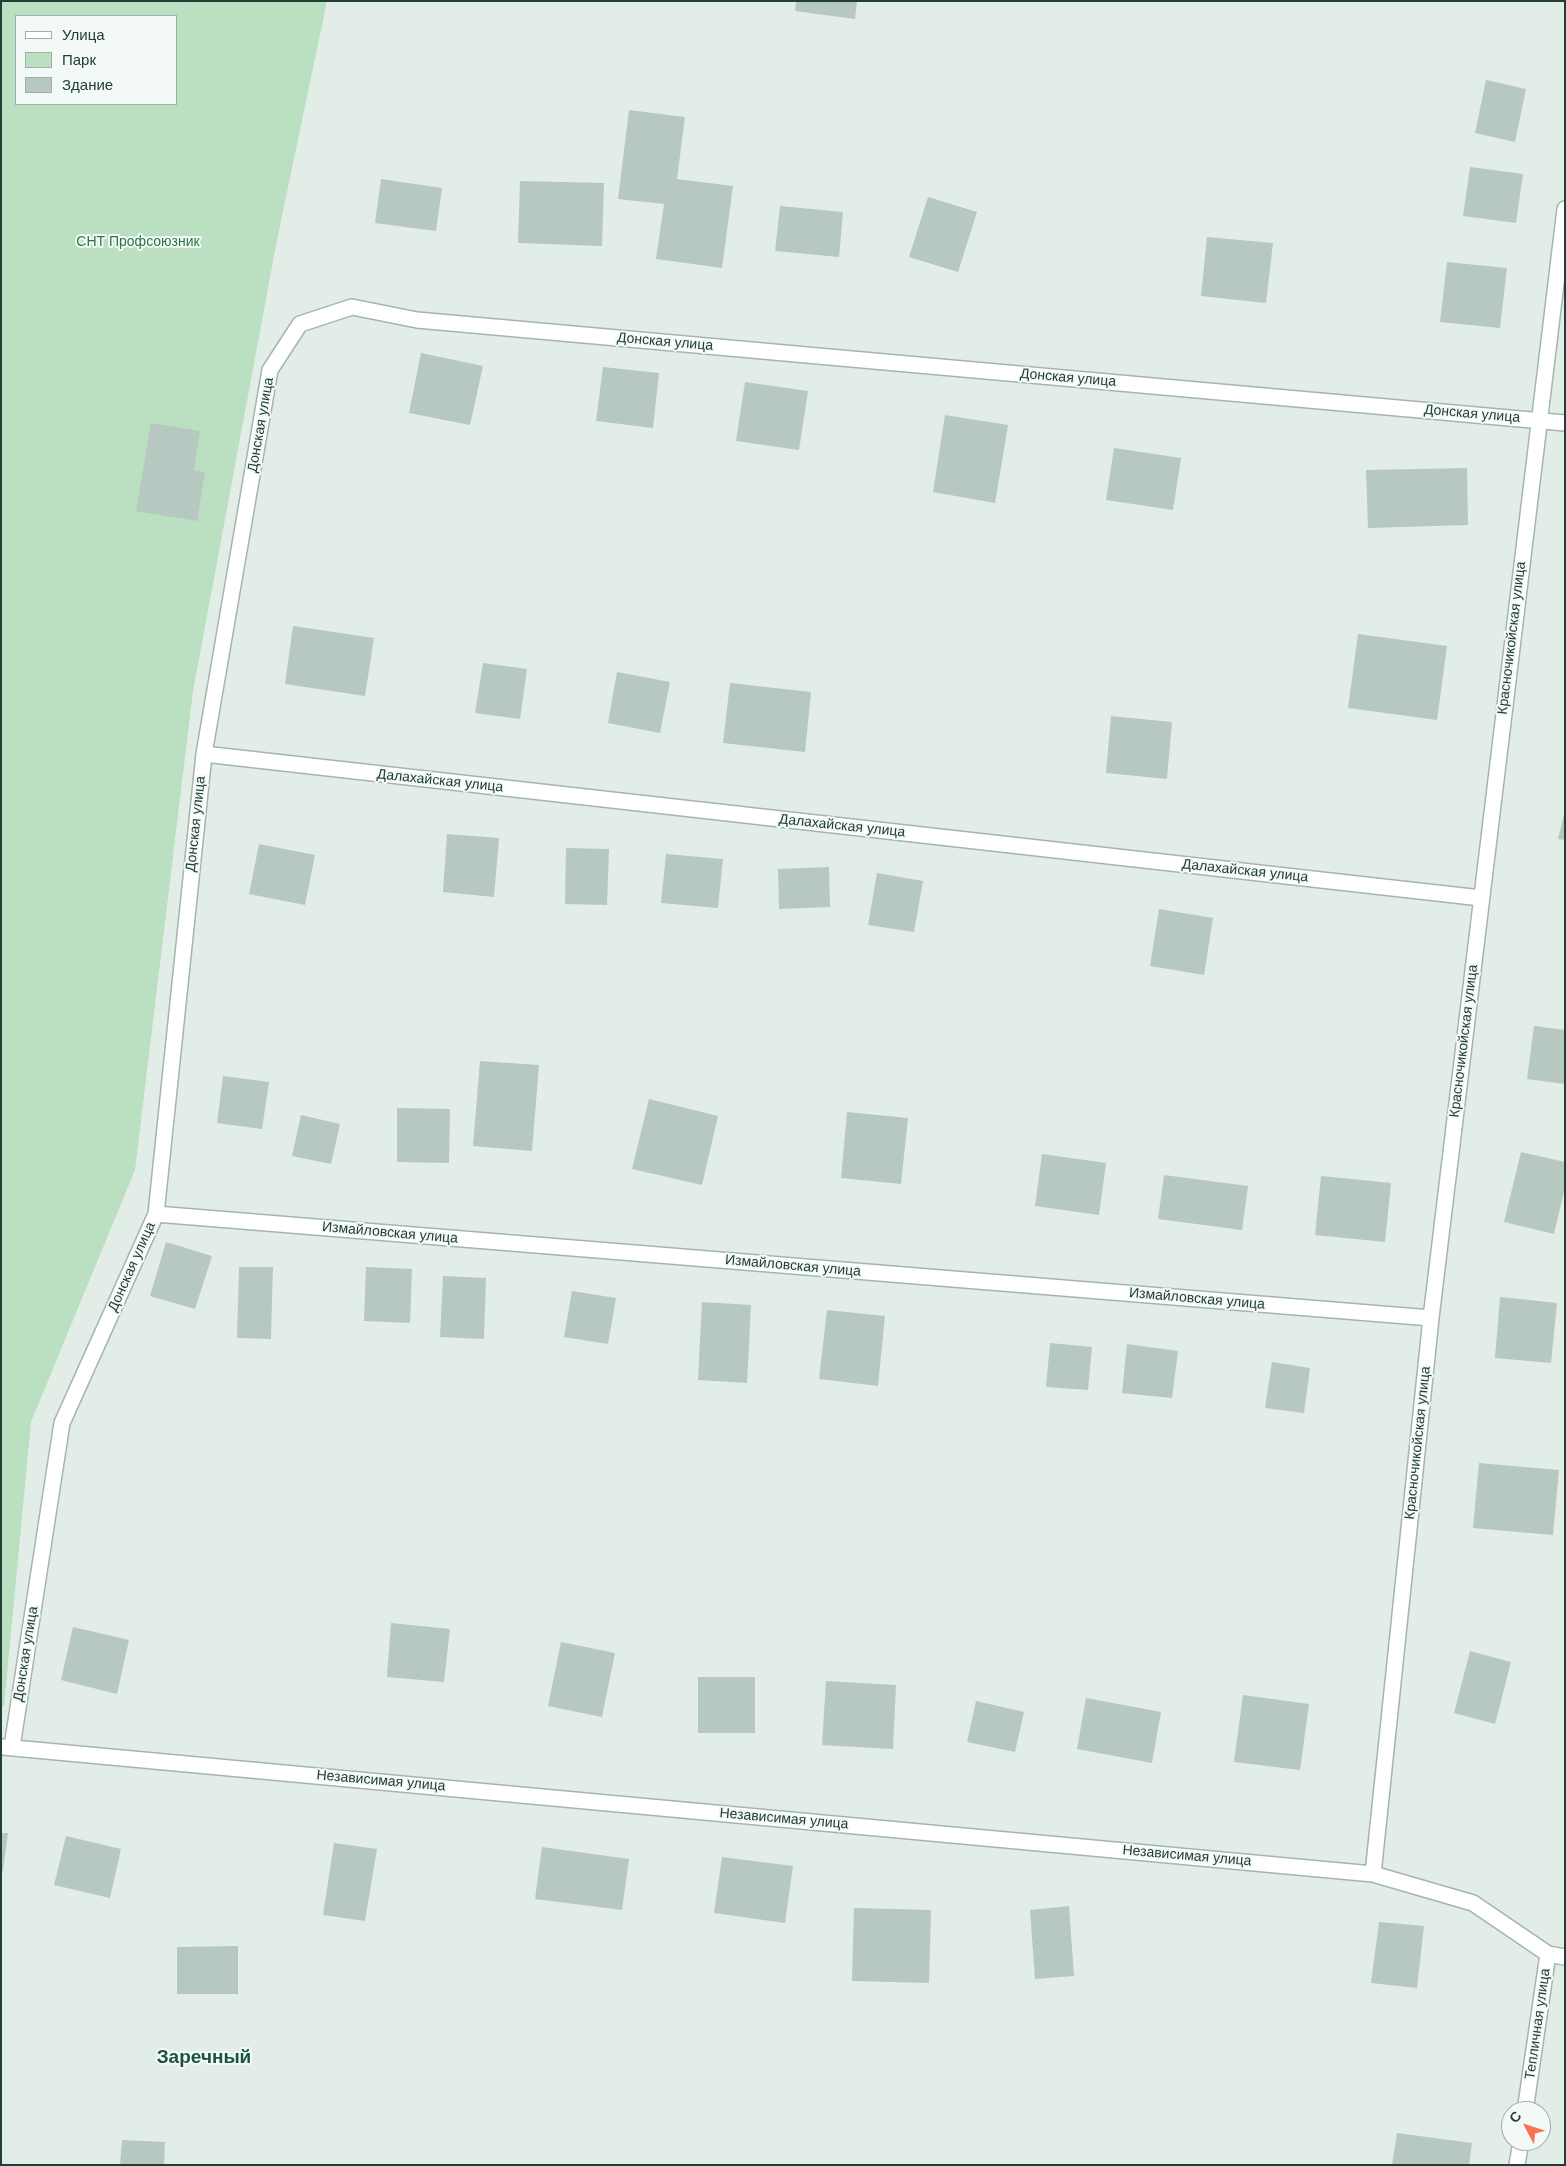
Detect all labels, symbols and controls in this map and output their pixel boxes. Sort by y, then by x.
legend [15,15,178,105]
text: Улица [62,26,105,43]
text: Парк [62,51,96,68]
text: Здание [62,76,113,93]
park label: СНТ Профсоюзник [76,234,200,250]
street label: Донская улица [616,329,714,355]
street label: Донская улица [1019,365,1117,391]
street label: Донская улица [244,376,278,474]
street label: Донская улица [1423,401,1521,427]
street label: Красночикойская улица [1494,560,1530,716]
street label: Далахайская улица [376,766,504,796]
street label: Донская улица [183,775,209,873]
street label: Далахайская улица [778,811,906,841]
street label: Далахайская улица [1181,856,1309,886]
street label: Красночикойская улица [1446,963,1482,1119]
street label: Измайловская улица [321,1219,459,1247]
street label: Донская улица [105,1220,159,1314]
street label: Измайловская улица [724,1252,862,1280]
street label: Измайловская улица [1128,1285,1266,1313]
street label: Красночикойская улица [1402,1365,1434,1521]
street label: Донская улица [10,1605,42,1703]
street label: Независимая улица [316,1767,446,1795]
street label: Независимая улица [719,1805,849,1833]
street label: Независимая улица [1122,1842,1252,1870]
street label: Тепличная улица [1522,1967,1554,2081]
district label: Заречный [157,2047,251,2069]
north arrow [1501,2101,1551,2151]
text: С [1506,2108,1525,2126]

